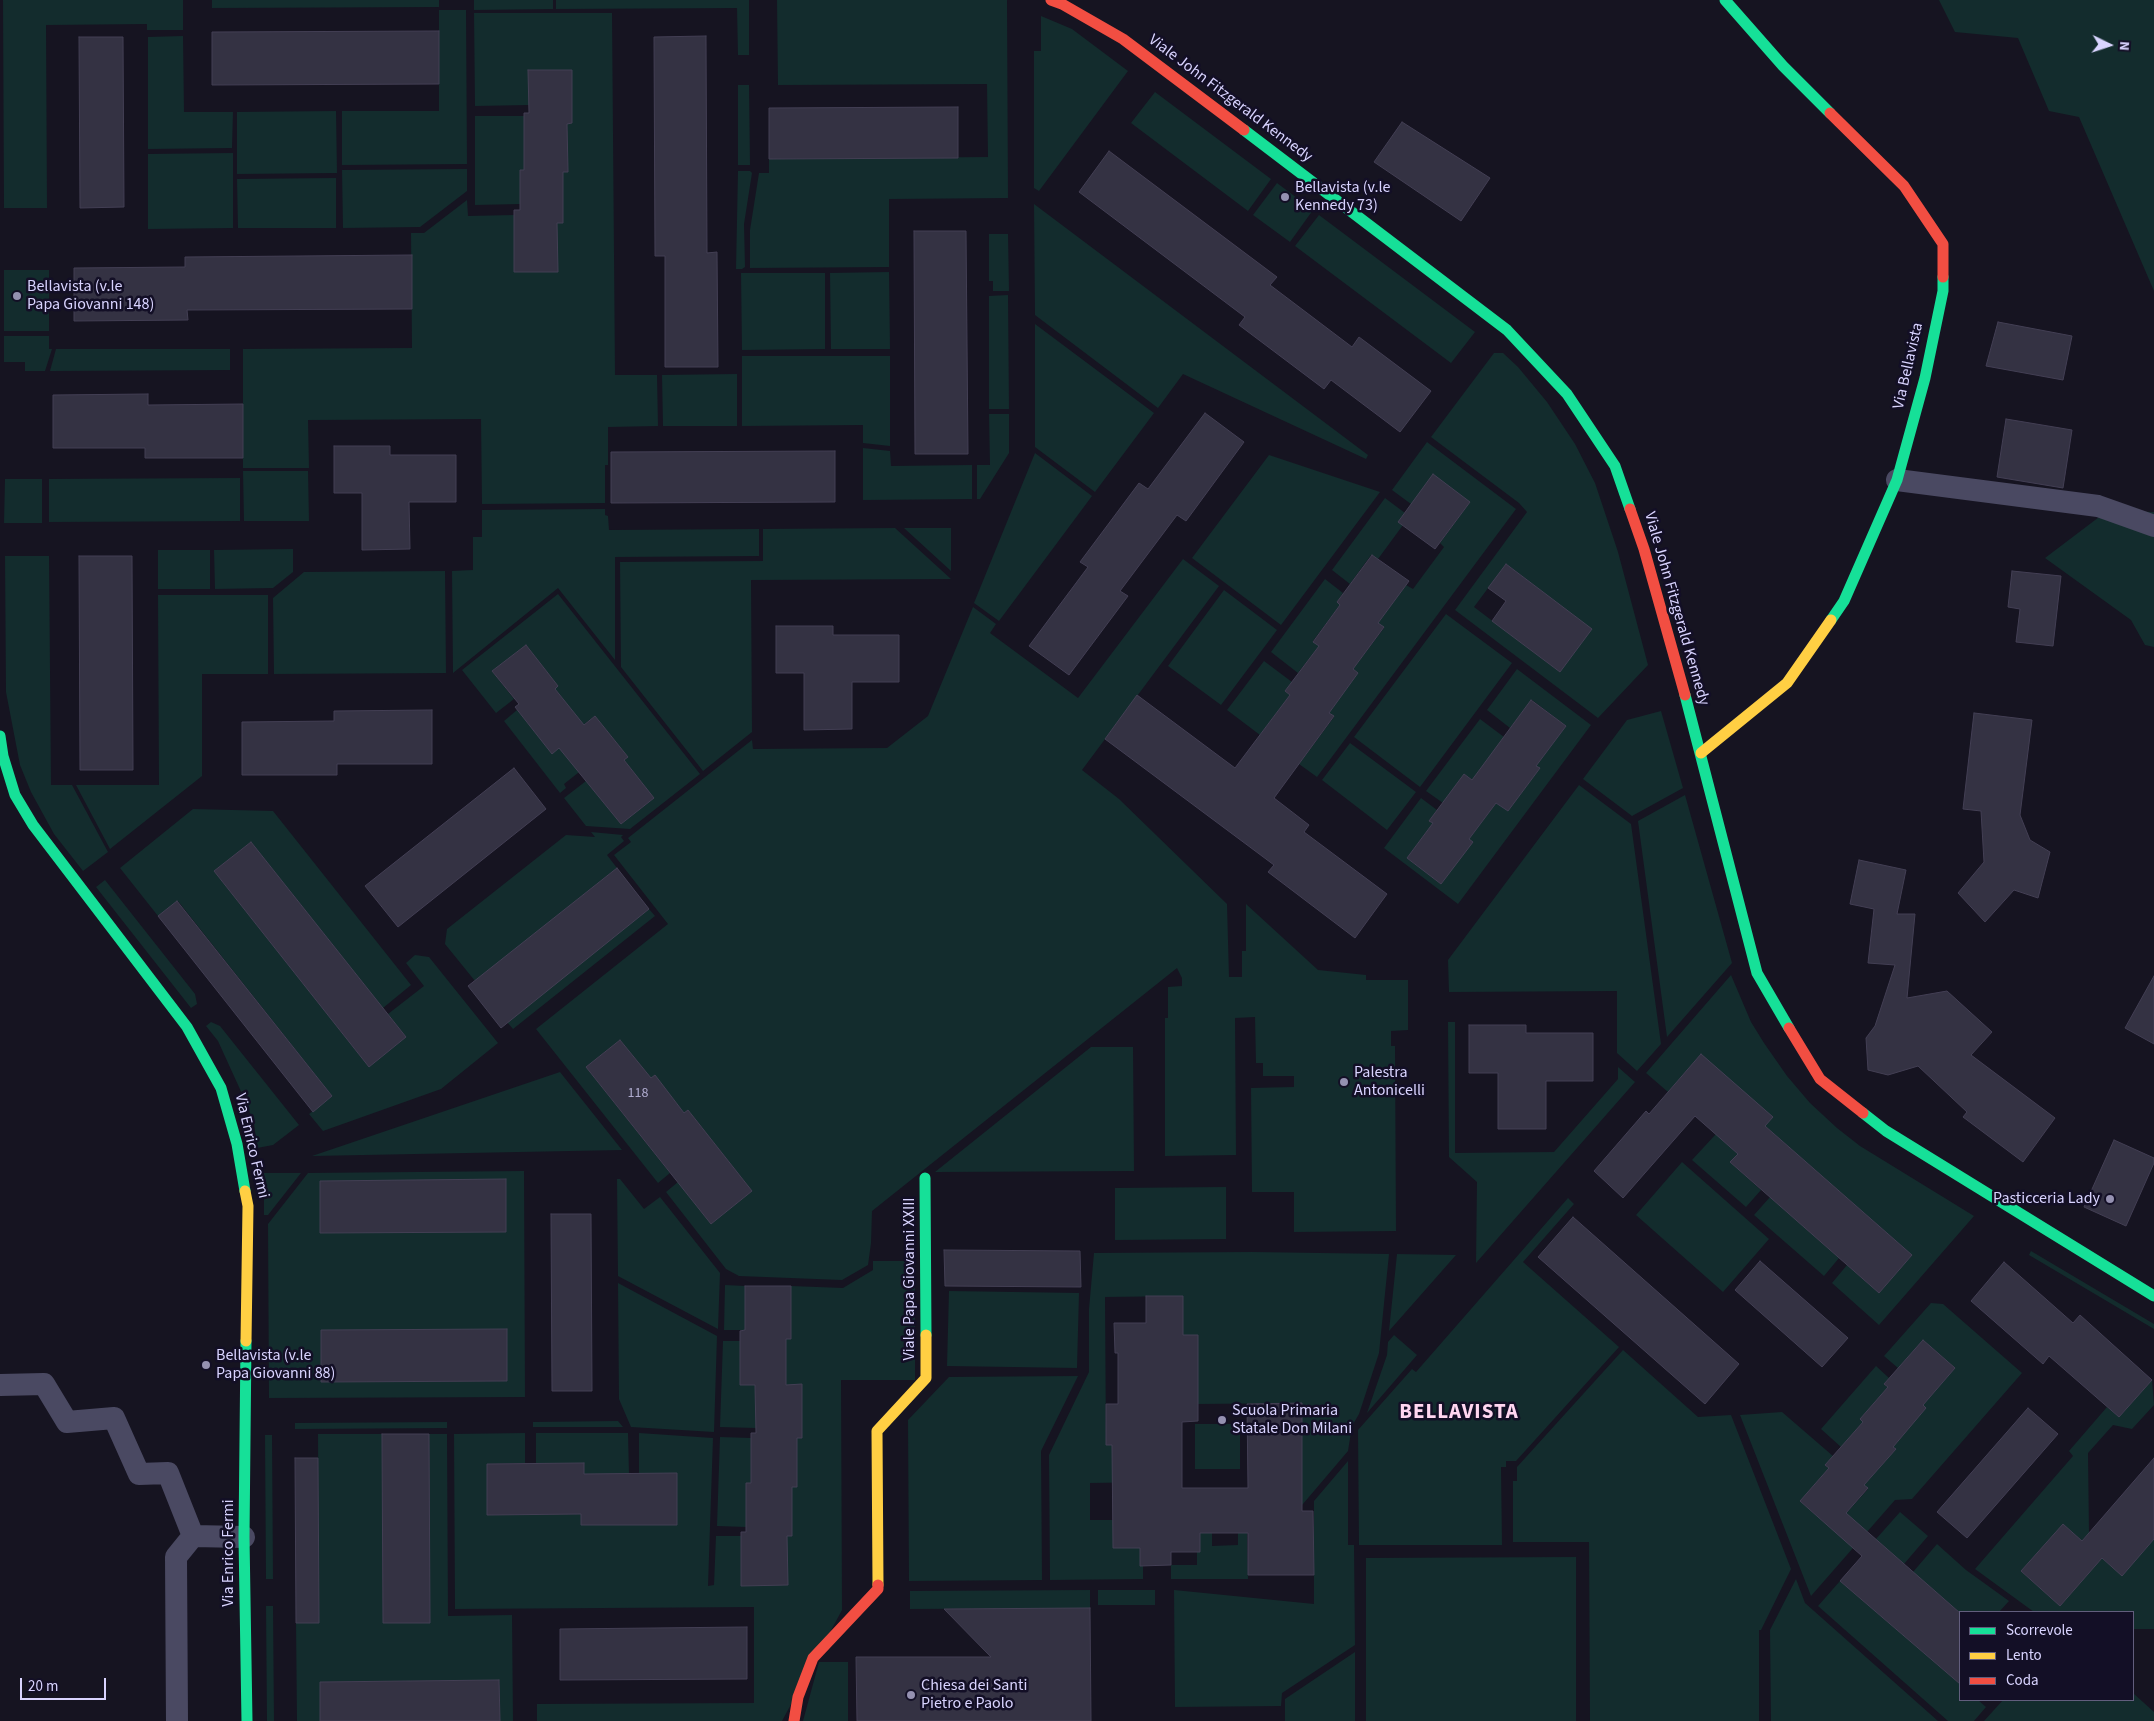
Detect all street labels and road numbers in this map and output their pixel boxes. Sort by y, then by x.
street label: Viale John Fitzgerald Kennedy [1144,31,1316,167]
street label: Via Bellavista [1890,321,1928,411]
street label: Viale John Fitzgerald Kennedy [1639,510,1713,708]
street label: Via Enrico Fermi [230,1092,272,1200]
street label: Viale Papa Giovanni XXIII [900,1197,920,1361]
street label: Via Enrico Fermi [219,1499,239,1607]

